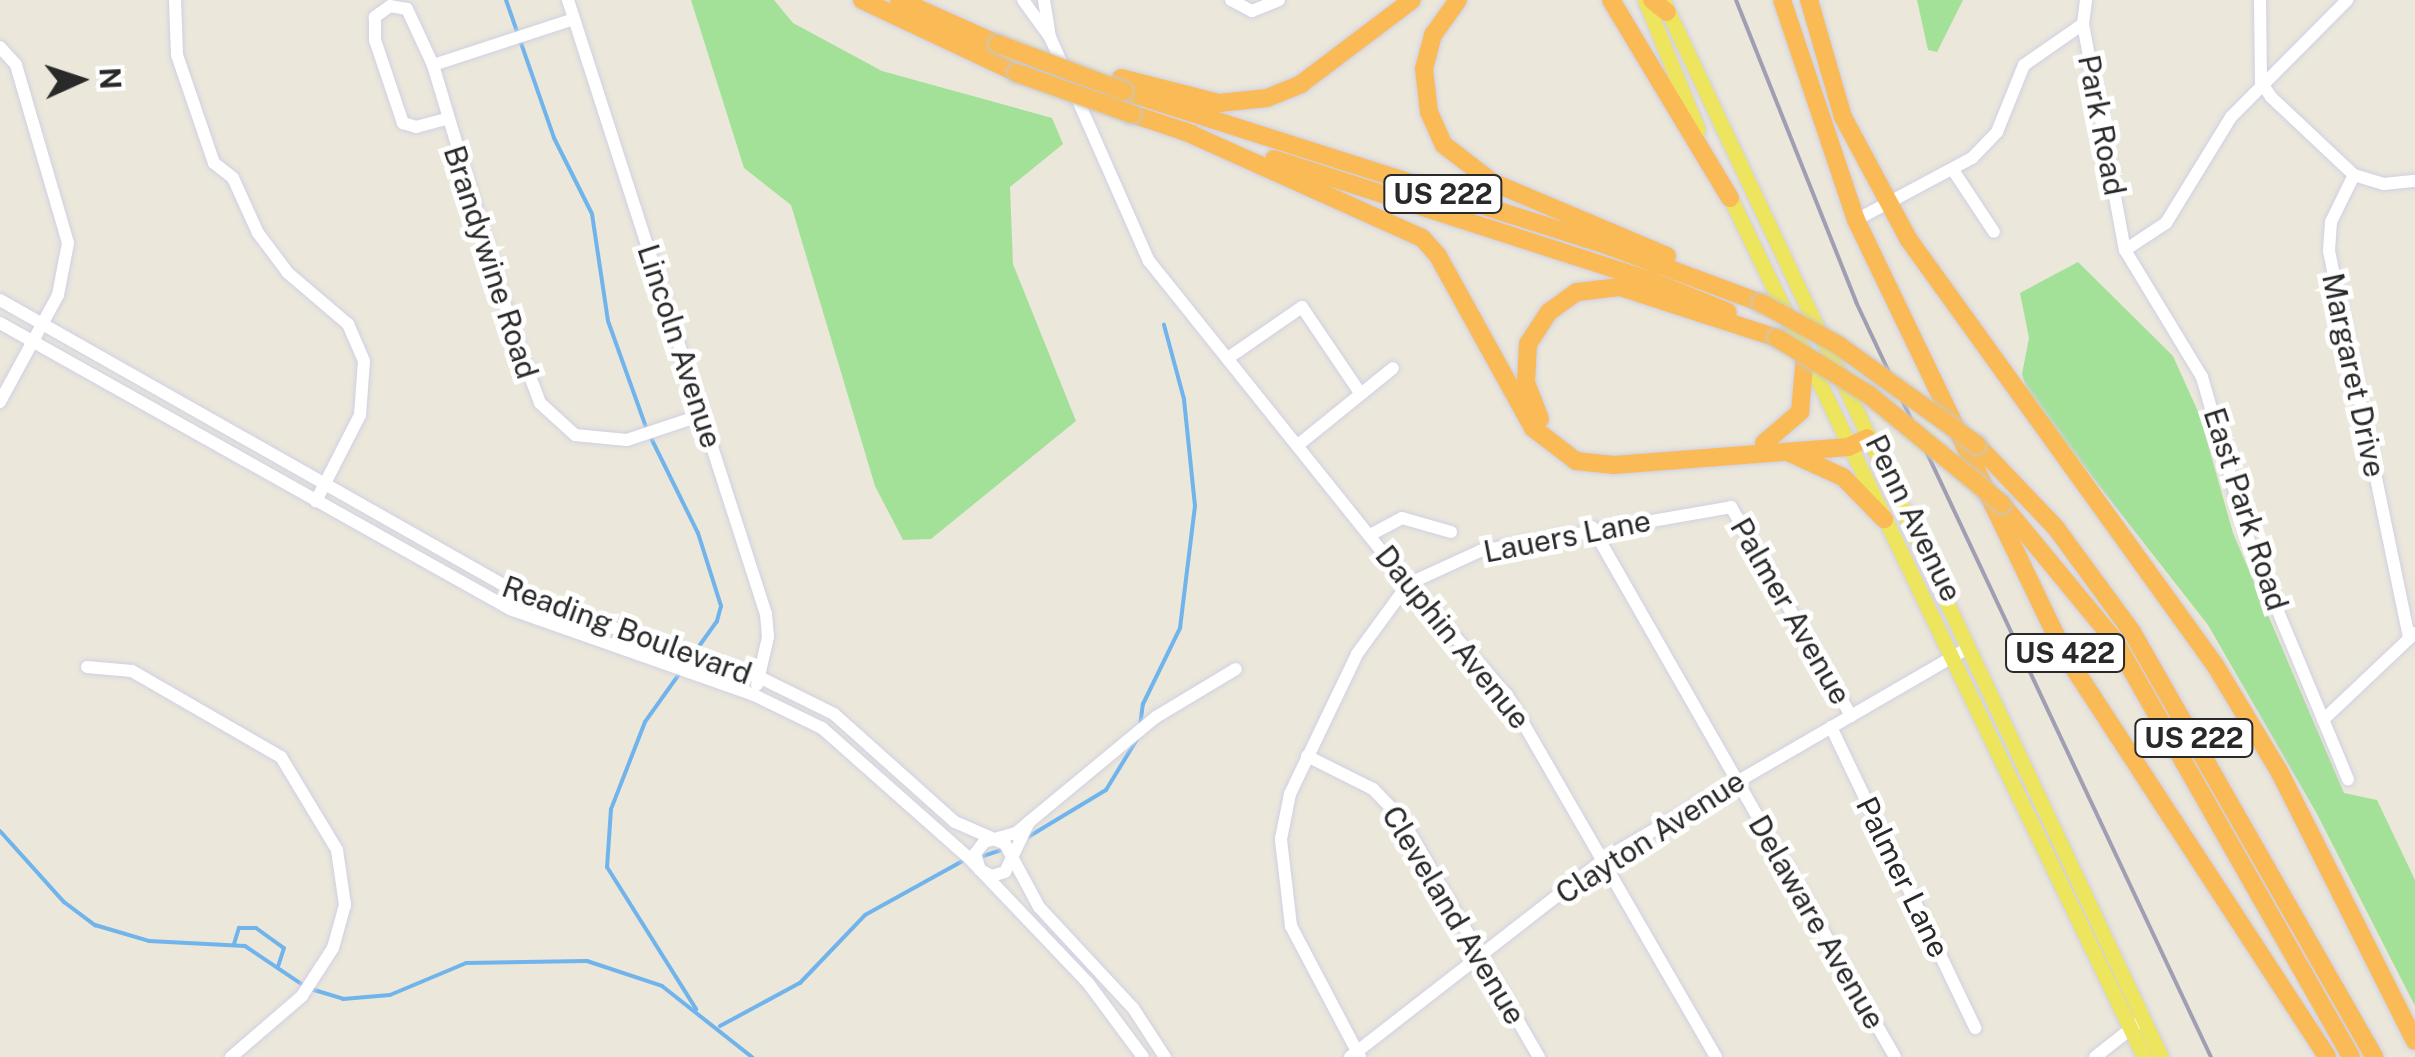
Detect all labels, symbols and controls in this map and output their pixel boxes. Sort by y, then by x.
north arrow [30,30,130,130]
street label: Park Road [2071,52,2133,198]
text: N [93,67,128,90]
street label: Brandywine Road [436,141,546,383]
road number: US 222 [1383,171,1503,217]
street label: Lincoln Avenue [630,240,730,452]
street label: Margaret Drive [2315,270,2393,480]
street label: East Park Road [2196,403,2296,615]
street label: Penn Avenue [1858,429,1970,607]
street label: Lauers Lane [1480,502,1654,570]
street label: Palmer Avenue [1723,511,1859,711]
street label: Dauphin Avenue [1368,538,1538,736]
street label: Reading Boulevard [497,568,757,692]
road number: US 422 [2005,630,2125,676]
road number: US 222 [2134,715,2254,761]
street label: Clayton Avenue [1549,763,1751,911]
street label: Palmer Lane [1849,791,1957,963]
street label: Cleveland Avenue [1375,799,1533,1031]
street label: Delaware Avenue [1741,809,1893,1035]

